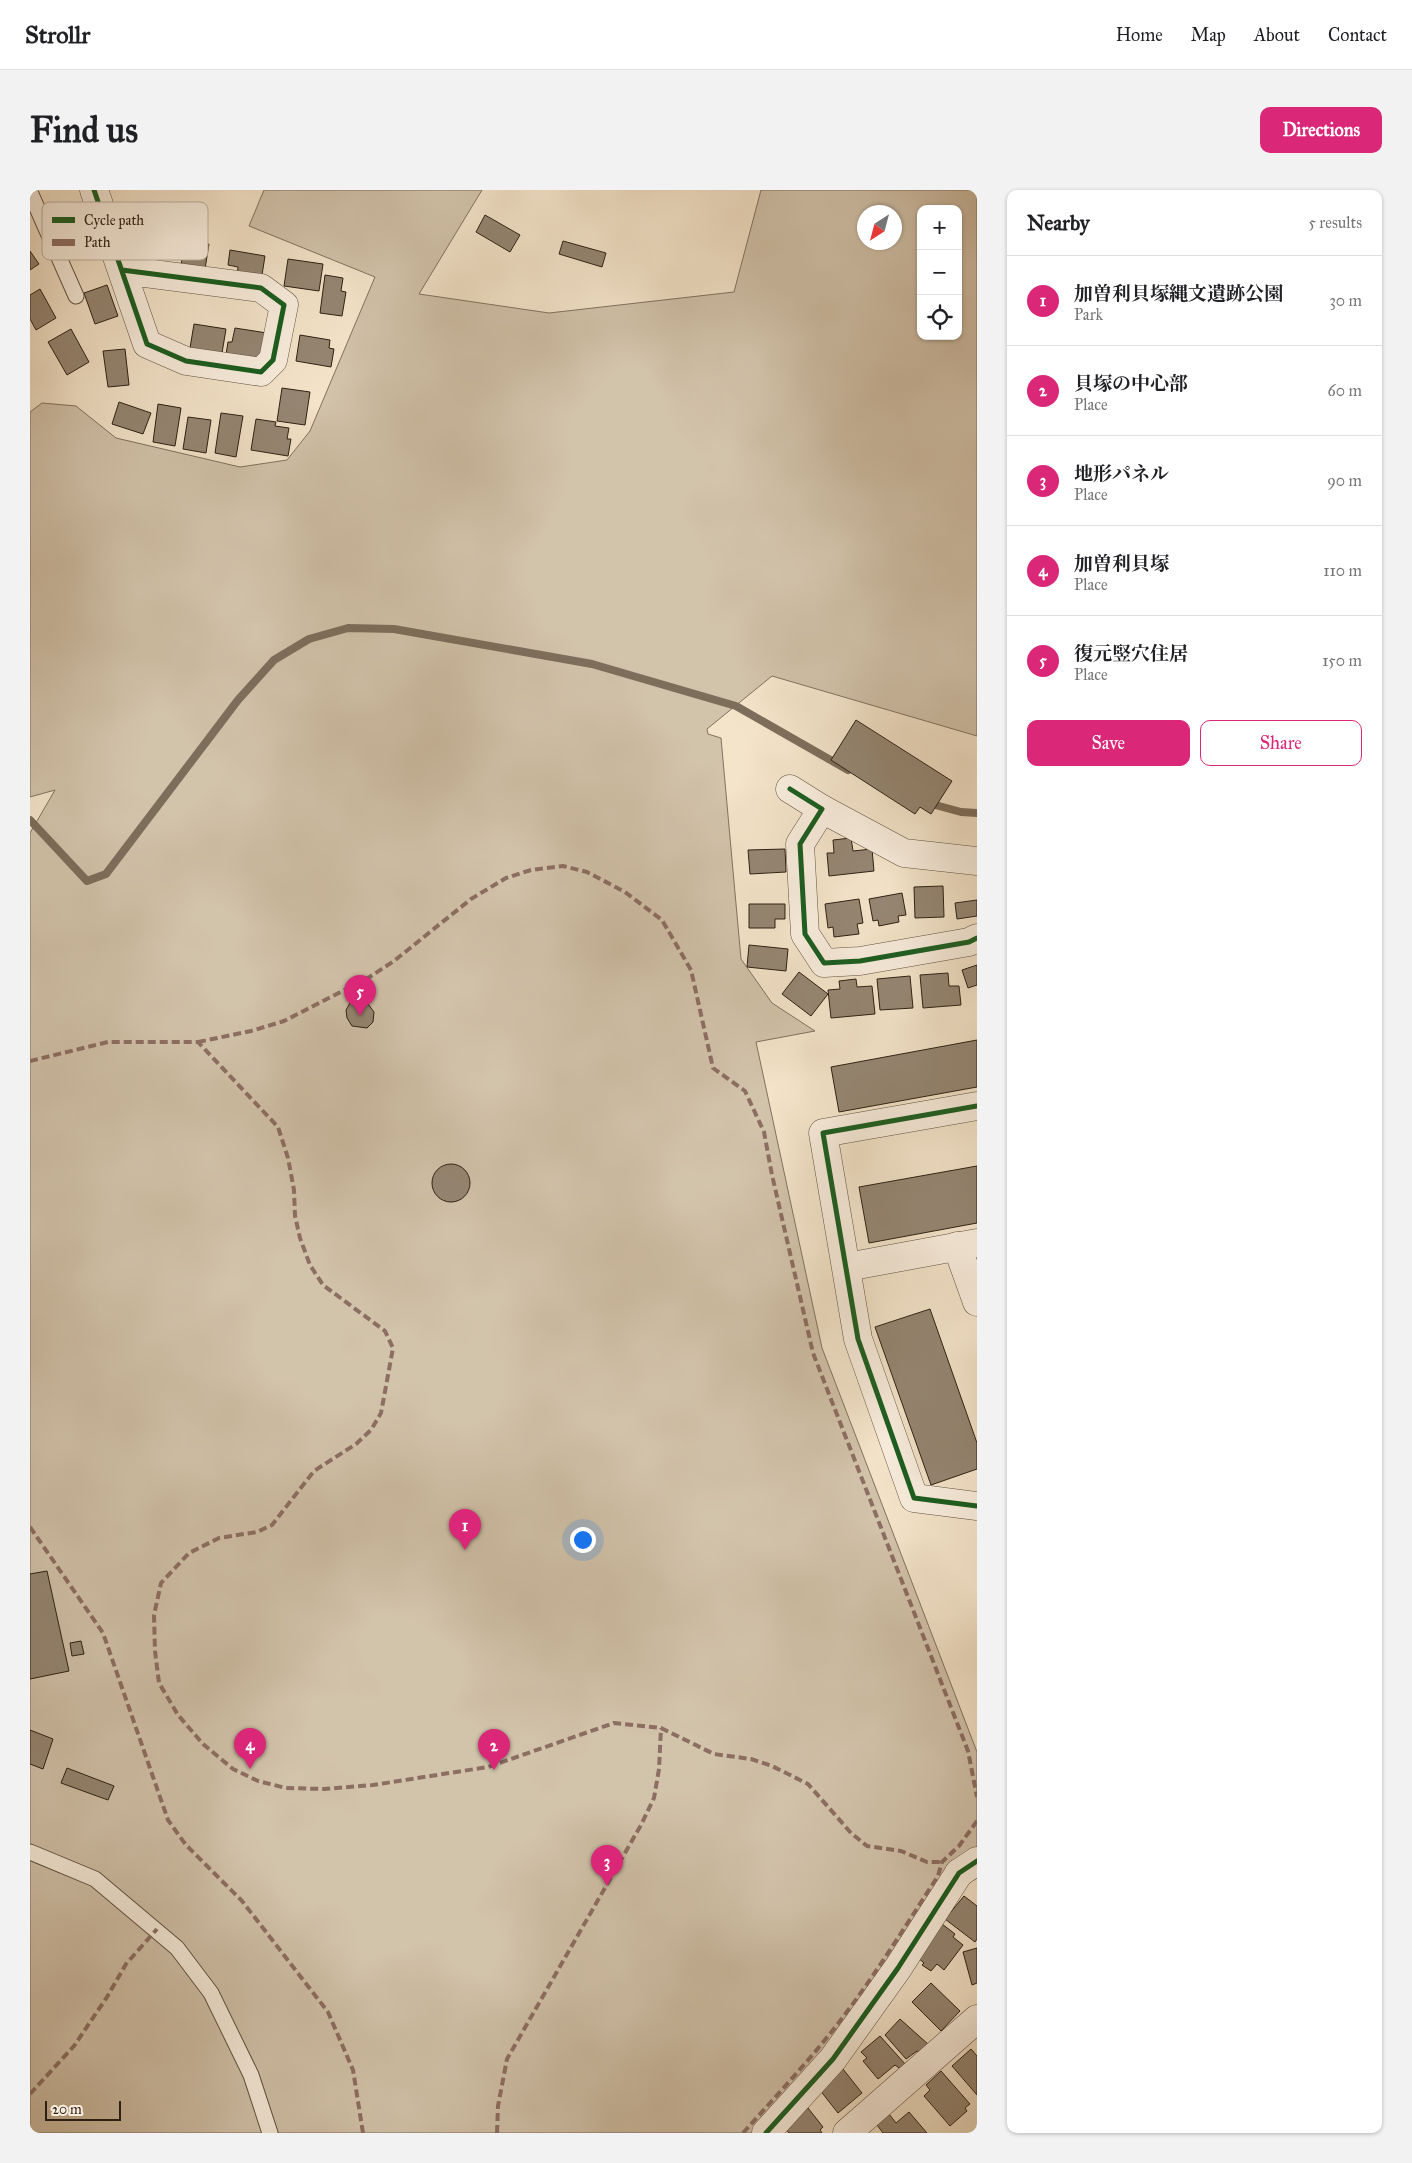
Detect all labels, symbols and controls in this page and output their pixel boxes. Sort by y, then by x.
text: Strollr [25,20,90,50]
text: Home [1116,24,1163,46]
text: Map [1191,24,1226,46]
text: About [1254,24,1300,46]
text: Contact [1328,24,1387,46]
button: Directions [1260,107,1382,153]
text: Find us [30,109,138,152]
legend [42,202,208,260]
north arrow [857,205,902,250]
map controls [917,205,962,340]
button: + [917,205,962,250]
text: Nearby [1027,210,1090,236]
text: Cycle path [84,212,144,229]
text: 5 results [1308,213,1362,232]
text: Path [84,234,111,251]
button: − [917,250,962,295]
text: 加曽利貝塚縄文遺跡公園 [1074,282,1283,305]
text: 1 [1040,291,1046,310]
text: 30 m [1329,291,1362,310]
button: locate [917,295,962,340]
text: Park [1074,305,1103,324]
text: 貝塚の中心部 [1074,372,1188,395]
text: 2 [1039,381,1047,400]
text: 60 m [1328,381,1362,400]
text: Place [1074,395,1108,414]
text: 地形パネル [1074,462,1169,485]
text: 3 [1040,471,1046,490]
text: 90 m [1327,471,1362,490]
text: Place [1074,485,1108,504]
text: 加曽利貝塚 [1074,552,1169,575]
text: 4 [1039,561,1047,580]
text: 110 m [1323,561,1362,580]
text: Place [1074,575,1108,594]
text: 復元竪穴住居 [1074,642,1188,665]
text: 5 [1039,651,1047,670]
text: 150 m [1322,651,1362,670]
text: Place [1074,665,1108,684]
button: Save [1027,720,1190,766]
button: Share [1200,720,1362,766]
pin: 5 [344,975,376,1016]
pin: 1 [449,1509,481,1550]
your location [570,1527,596,1553]
pin: 4 [234,1728,266,1769]
pin: 2 [478,1729,510,1770]
pin: 3 [591,1845,623,1886]
scale bar [45,2098,121,2121]
text: 20 m [52,2101,82,2118]

